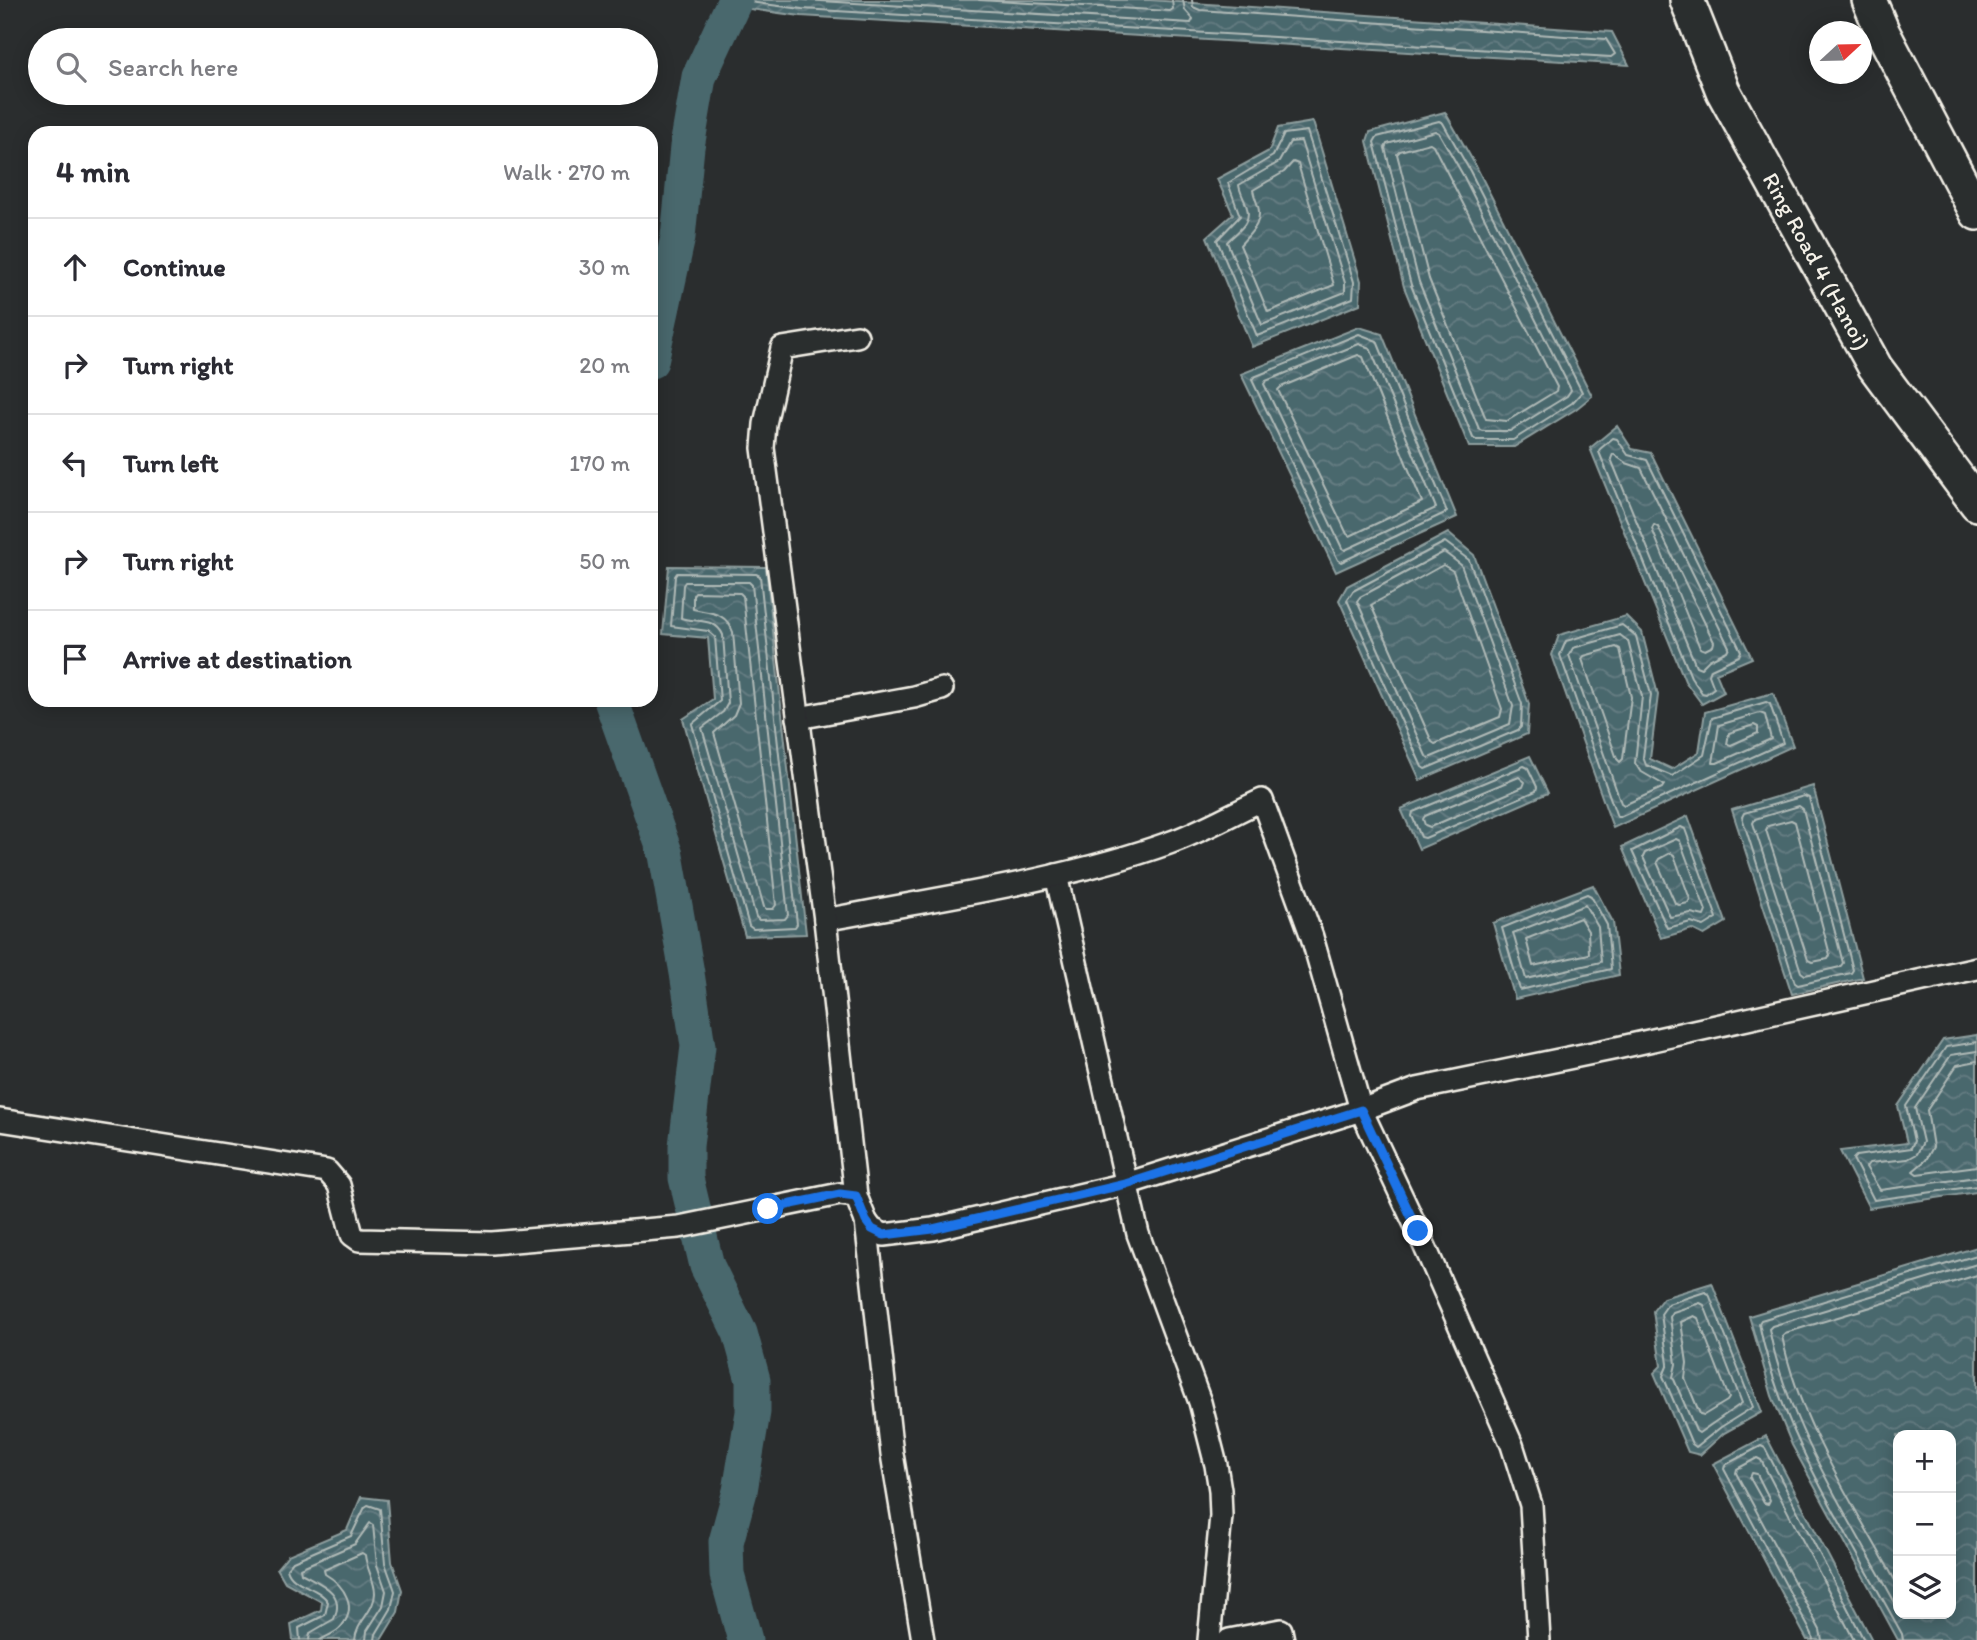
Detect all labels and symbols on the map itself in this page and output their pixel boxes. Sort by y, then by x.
north arrow [1809,21,1872,84]
street label: Ring Road 4 (Hanoi) [1757,168,1877,354]
route start [752,1193,783,1224]
route end [1402,1215,1433,1246]

